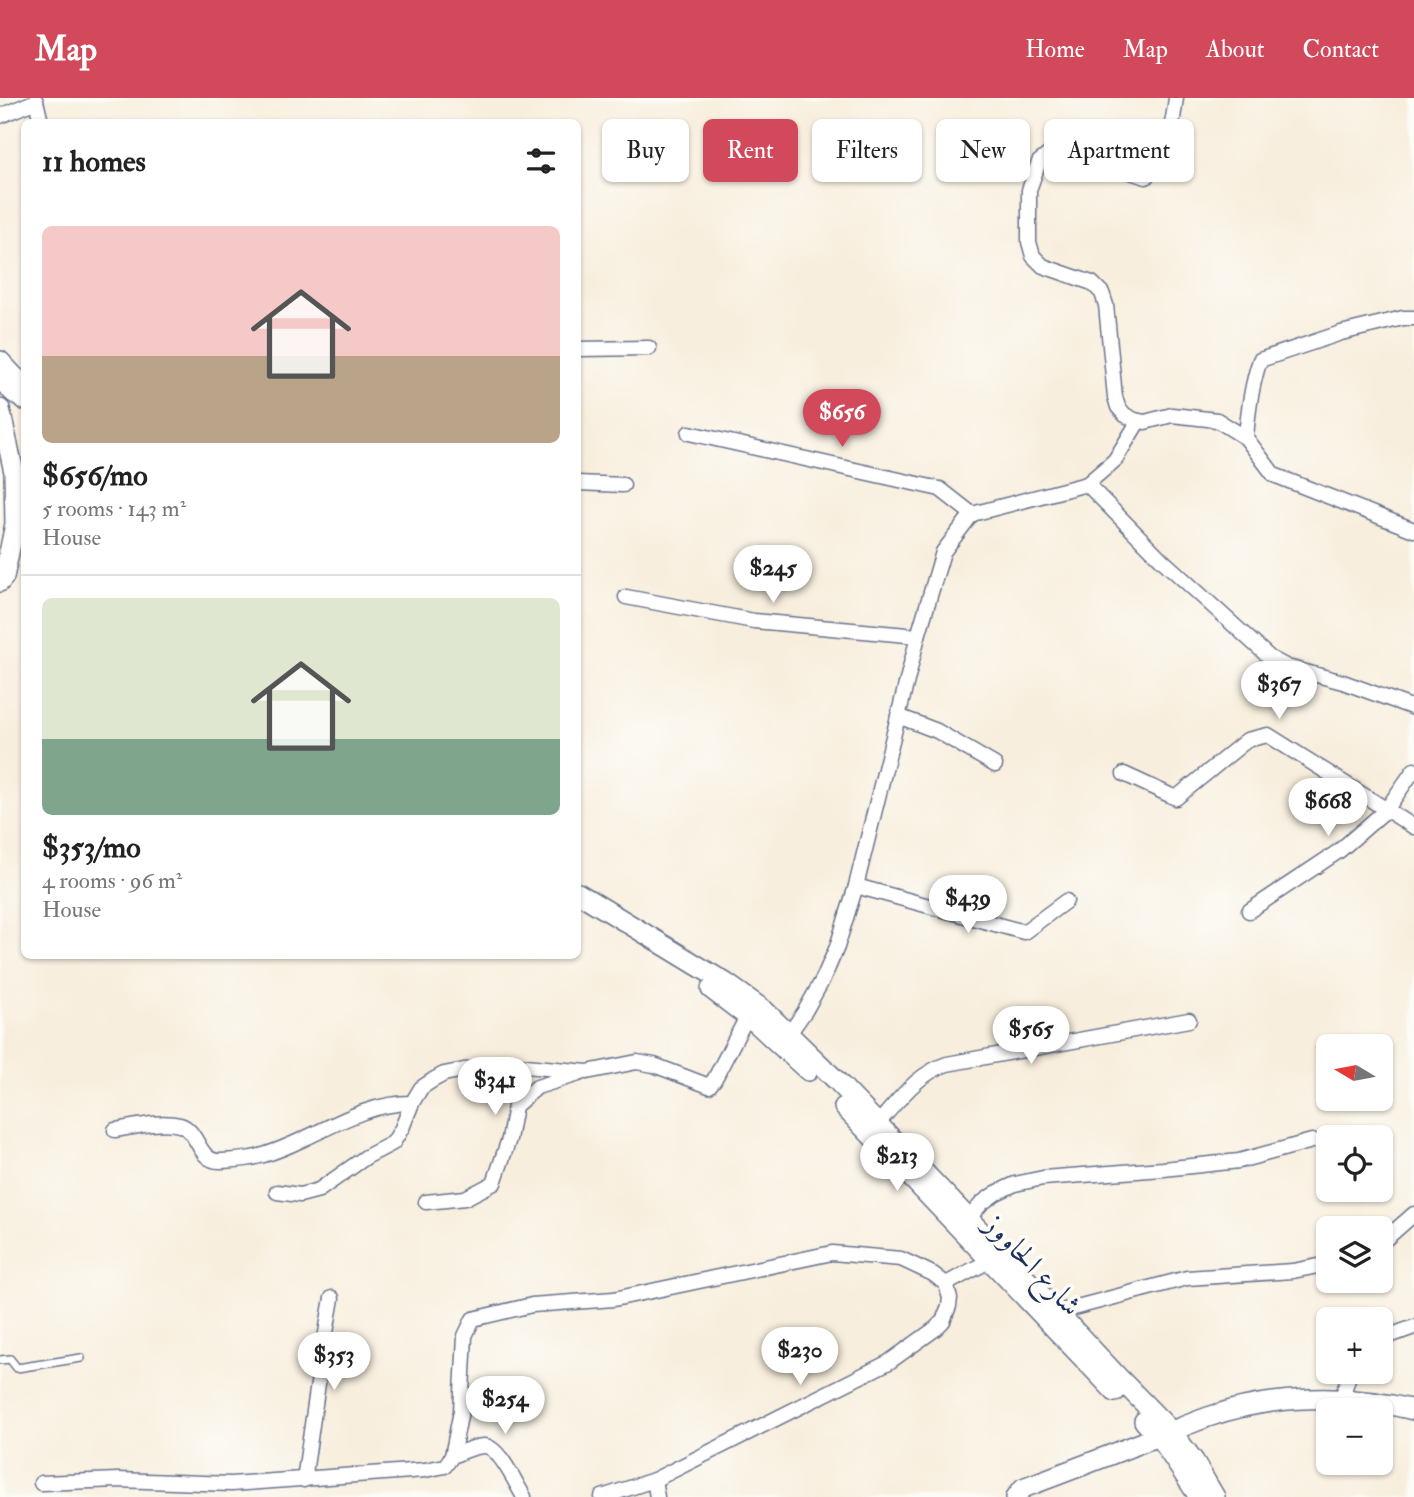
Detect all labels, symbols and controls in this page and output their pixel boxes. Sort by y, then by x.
text: Map [35,29,97,70]
text: Home [1025,34,1085,65]
text: Map [1123,34,1168,65]
text: About [1206,34,1265,65]
text: Contact [1303,34,1379,65]
chip: Buy [602,119,689,182]
chip: Rent [703,119,798,182]
chip: Filters [812,119,922,182]
chip: New [936,119,1030,182]
chip: Apartment [1044,119,1194,182]
icon: filters [522,142,560,180]
text: 11 homes [42,143,146,180]
icon: home [238,271,364,397]
pin: $656 [801,390,883,449]
text: $656 [819,397,865,426]
text: $656/mo [42,457,148,494]
text: 5 rooms · 143 m² [42,494,186,523]
text: House [42,523,101,552]
pin: $245 [732,546,814,605]
text: $245 [749,553,797,582]
icon: home [238,643,364,769]
pin: $367 [1238,662,1320,721]
text: $367 [1257,669,1301,698]
pin: $668 [1287,778,1369,838]
text: $668 [1305,786,1352,815]
text: $353/mo [42,829,141,866]
text: 4 rooms · 96 m² [42,866,182,895]
pin: $439 [927,876,1009,935]
text: $439 [945,883,991,912]
text: House [42,895,101,924]
pin: $565 [990,1006,1072,1066]
text: $565 [1009,1014,1053,1043]
north arrow [1316,1034,1393,1111]
map controls [1316,1034,1393,1475]
pin: $341 [454,1058,536,1117]
text: $341 [474,1065,516,1094]
button: locate [1316,1125,1393,1202]
pin: $213 [856,1134,938,1193]
text: $213 [876,1141,918,1170]
street label: شارع الحاووز [970,1204,1090,1328]
button: layers [1316,1216,1393,1293]
button: + [1316,1307,1393,1384]
pin: $230 [759,1328,841,1387]
pin: $353 [293,1332,375,1392]
text: $230 [777,1335,823,1364]
text: $353 [314,1340,354,1369]
pin: $254 [464,1376,546,1436]
text: $254 [482,1384,528,1413]
button: − [1316,1398,1393,1475]

